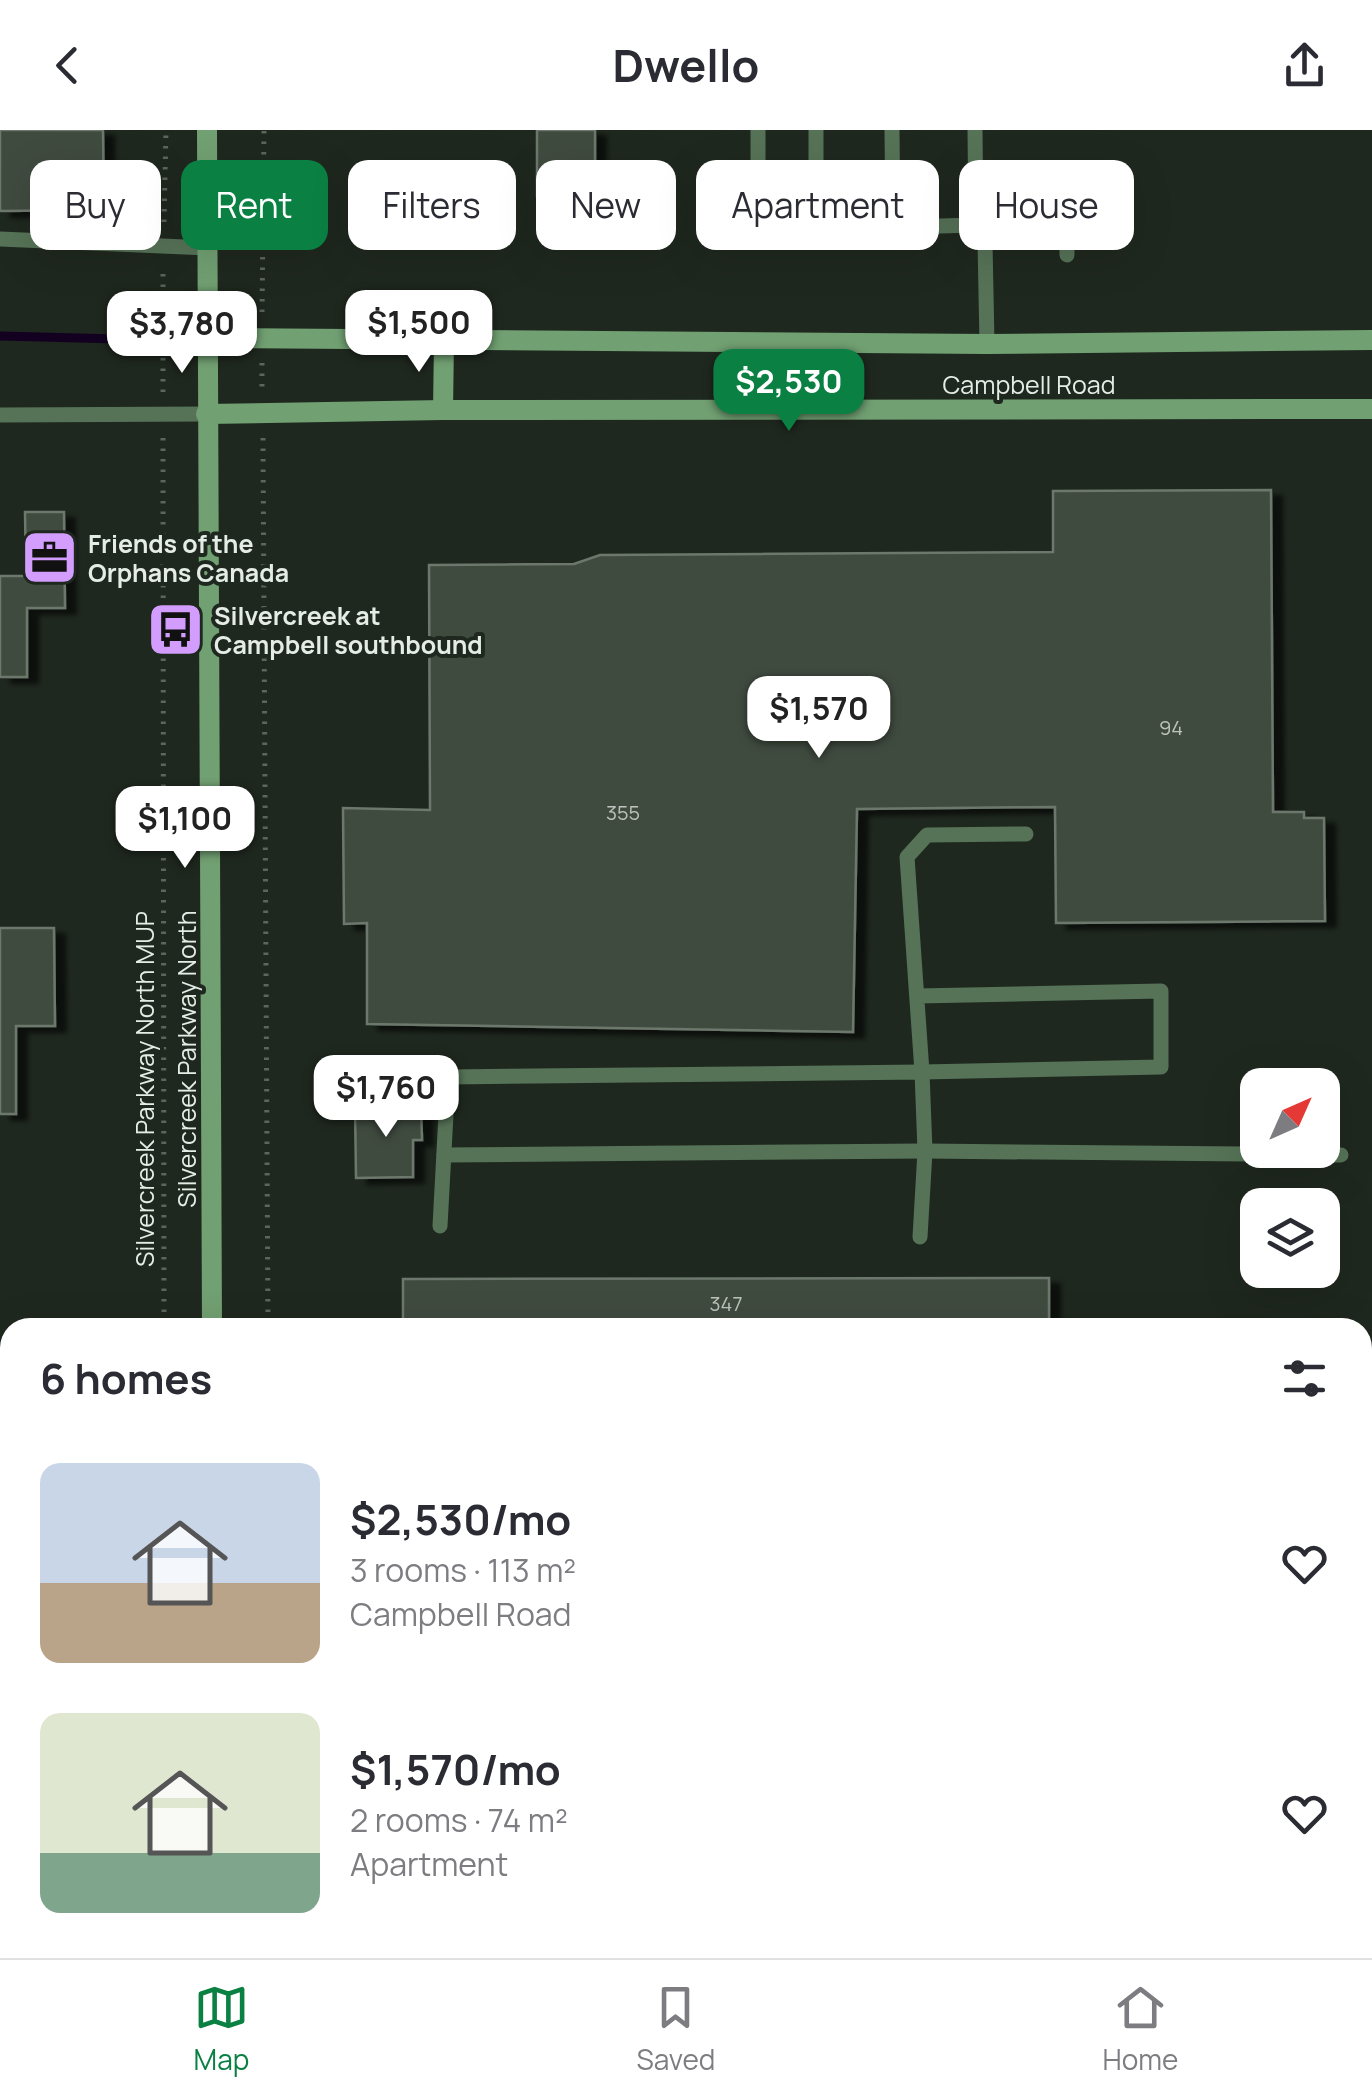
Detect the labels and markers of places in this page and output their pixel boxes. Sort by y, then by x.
pin: $1,500 [338,290,500,375]
pin: $3,780 [101,291,263,376]
pin: $2,530 [708,349,870,434]
place label: Friends of the Orphans Canada [88,526,289,590]
office icon: Friends of the Orphans Canada [19,527,79,587]
place label: Silvercreek at Campbell southbound [214,598,483,662]
bus stop icon: Silvercreek at Campbell southbound [145,599,205,659]
pin: $1,570 [738,676,900,761]
pin: $1,100 [104,786,266,871]
pin: $1,760 [305,1055,467,1140]

